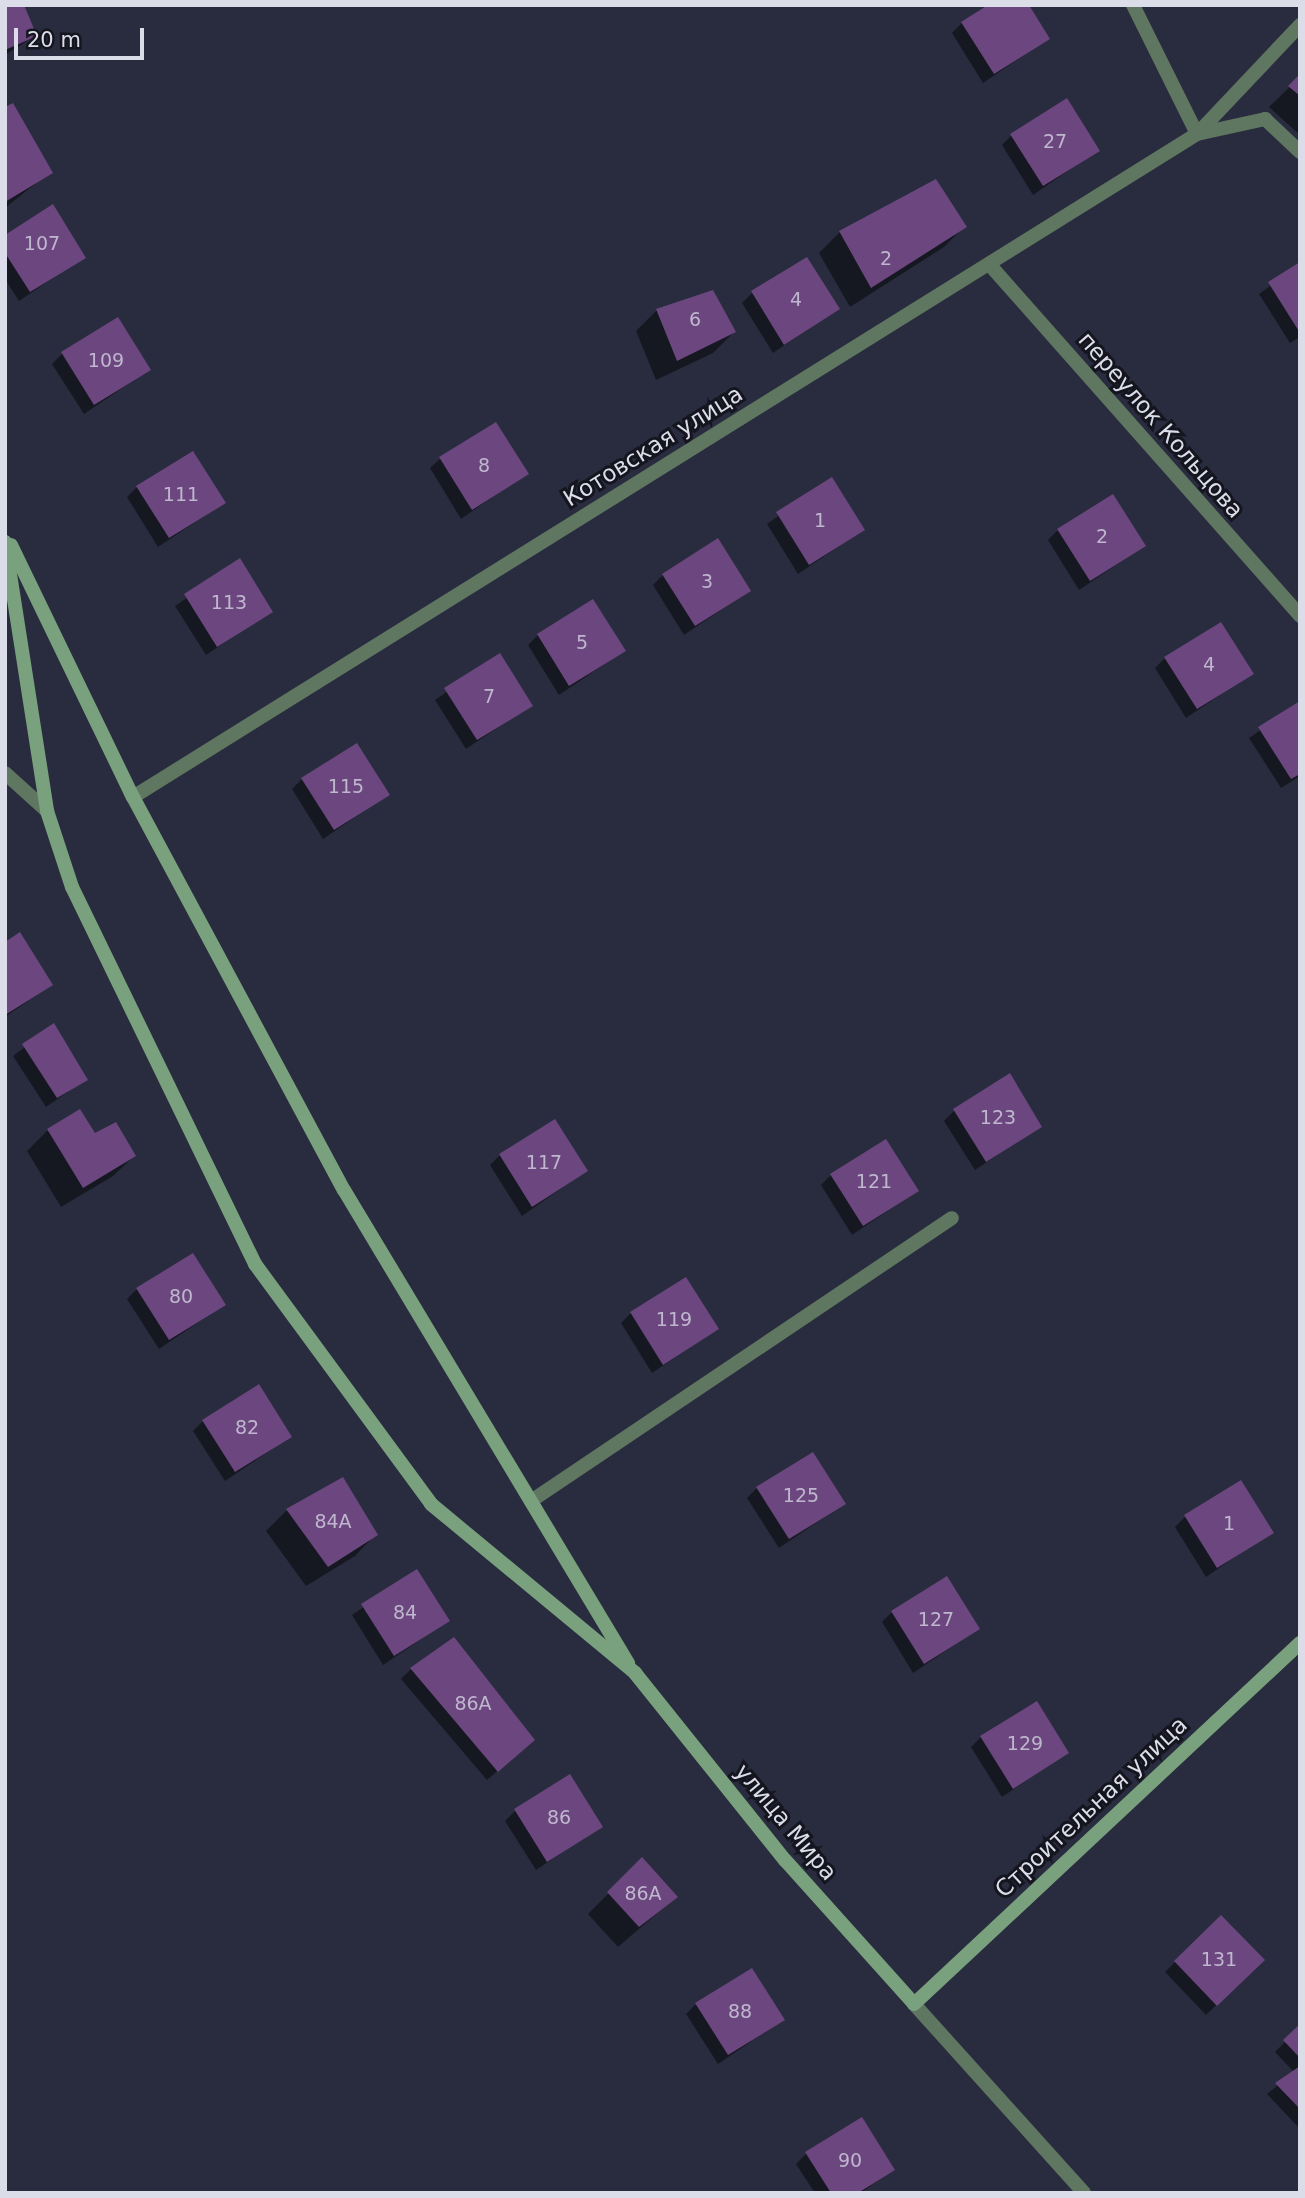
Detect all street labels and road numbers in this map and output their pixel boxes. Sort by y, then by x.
street label: переулок Кольцова [1073,326,1249,524]
street label: Котовская улица [558,380,748,512]
street label: Строительная улица [989,1711,1193,1903]
street label: улица Мира [729,1758,843,1886]

